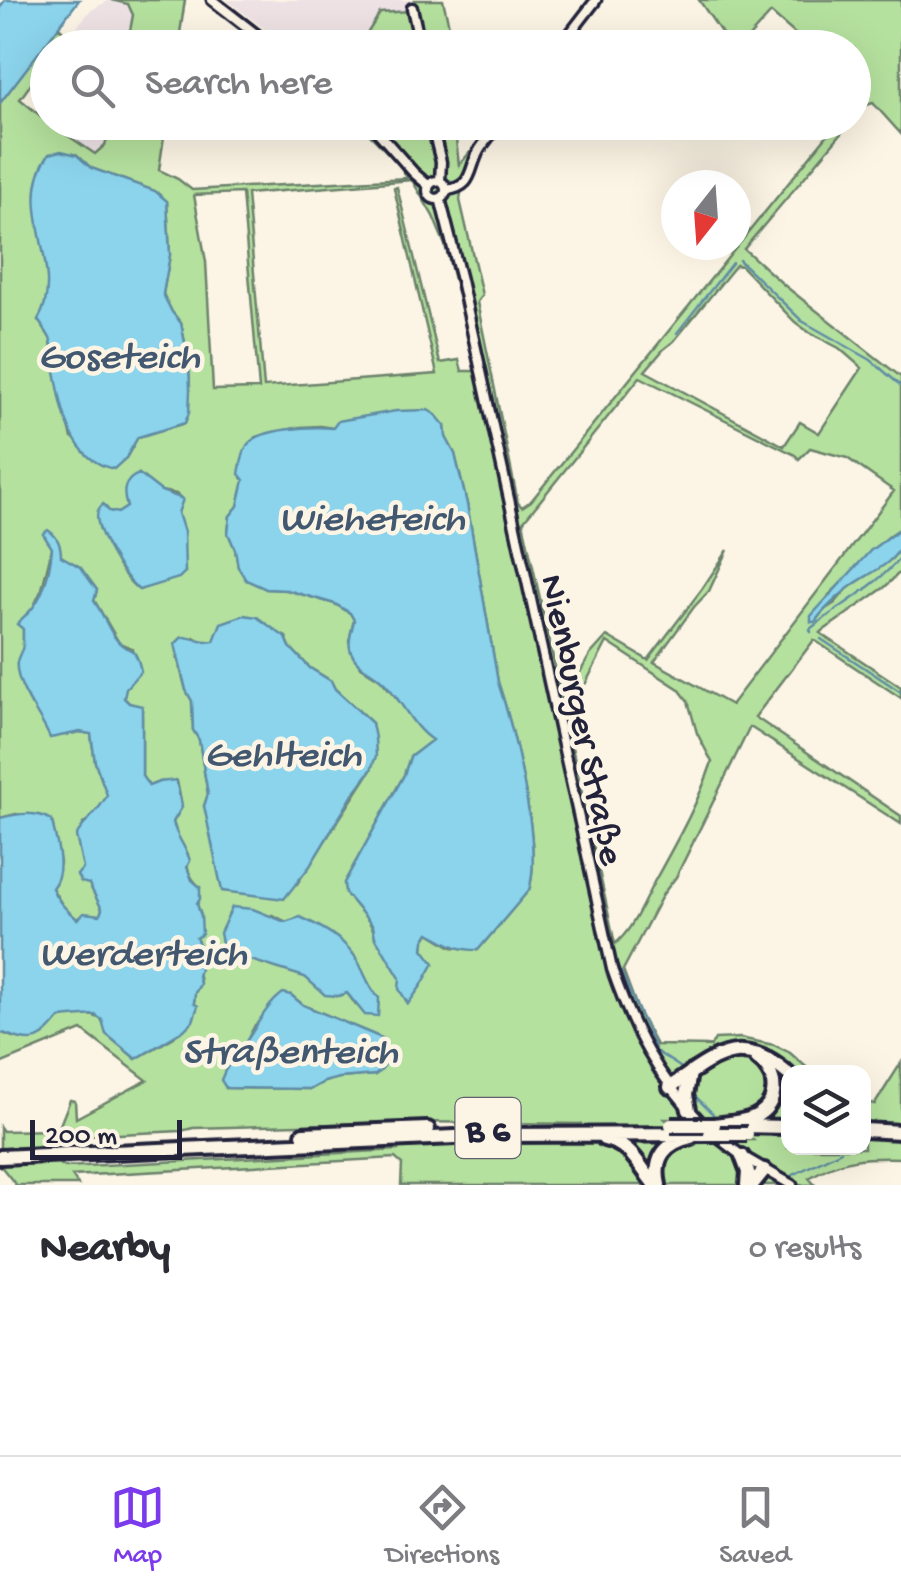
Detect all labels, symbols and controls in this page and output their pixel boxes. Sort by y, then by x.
search box [30,30,871,140]
icon: search [65,58,120,113]
text: Search here [145,63,332,107]
north arrow [661,170,751,260]
water label: Goseteich [38,336,201,383]
water label: Wieheteich [279,498,466,545]
street label: Nienburger Straße [527,571,632,870]
water label: Gehlteich [205,734,362,781]
water label: Werderteich [39,933,247,980]
water label: Straßenteich [182,1031,398,1078]
map controls [781,1065,871,1155]
button: layers [781,1065,871,1155]
road number: B 6 [456,1098,520,1158]
scale bar [30,1115,182,1160]
text: 200 m [45,1121,117,1154]
text: Nearby [40,1226,170,1275]
text: 0 results [749,1231,861,1269]
tab: Map [110,1480,165,1573]
tab: Directions [385,1480,499,1573]
tab: Saved [719,1480,791,1573]

